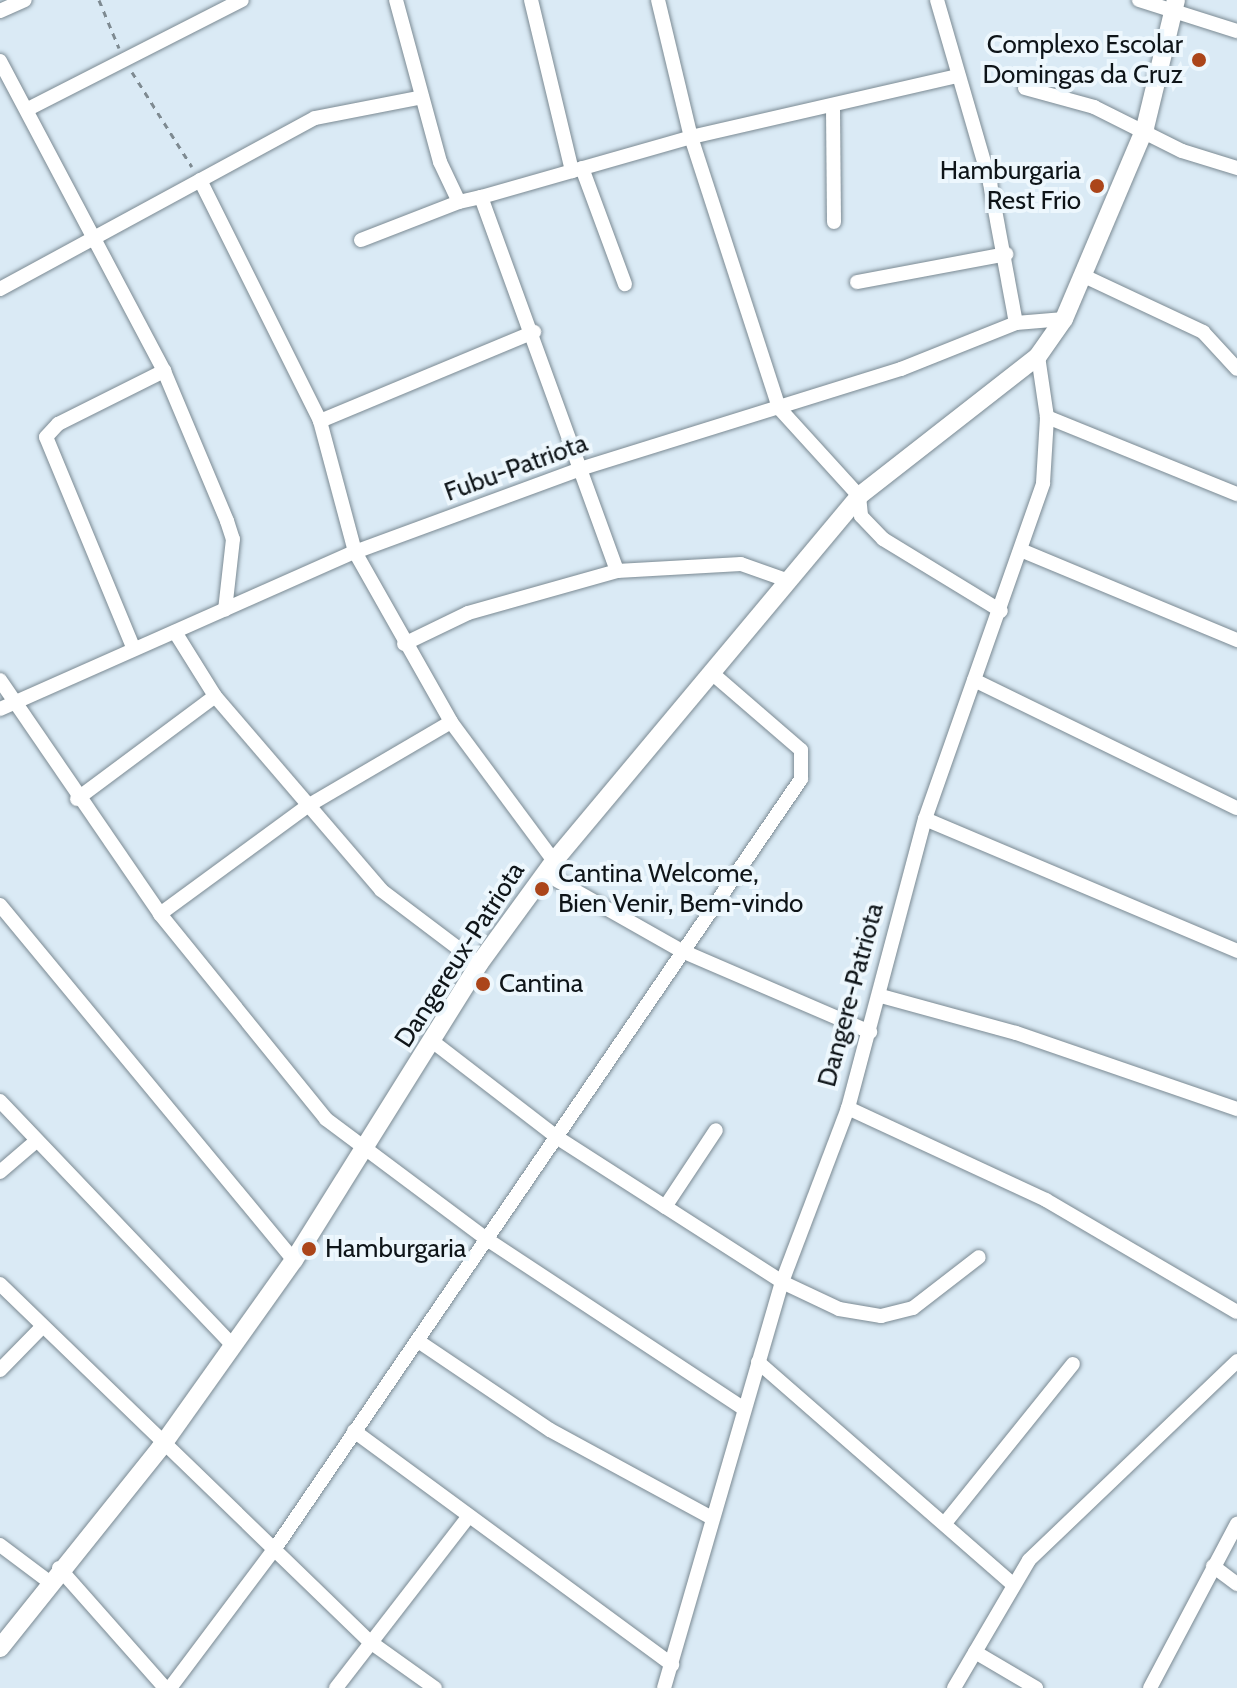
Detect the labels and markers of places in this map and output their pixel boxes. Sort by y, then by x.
place label: Complexo Escolar Domingas da Cruz [982,29,1183,90]
marker: Complexo Escolar Domingas da Cruz [1190,51,1208,69]
place label: Hamburgaria Rest Frio [940,155,1081,216]
marker: Hamburgaria Rest Frio [1088,177,1106,195]
place label: Cantina Welcome, Bien Venir, Bem-vindo [558,858,803,920]
marker: Cantina Welcome, Bien Venir, Bem-vindo [533,880,551,898]
place label: Cantina [499,968,583,1000]
marker: Cantina [474,975,492,993]
place label: Hamburgaria [325,1233,466,1265]
marker: Hamburgaria [300,1240,318,1258]

